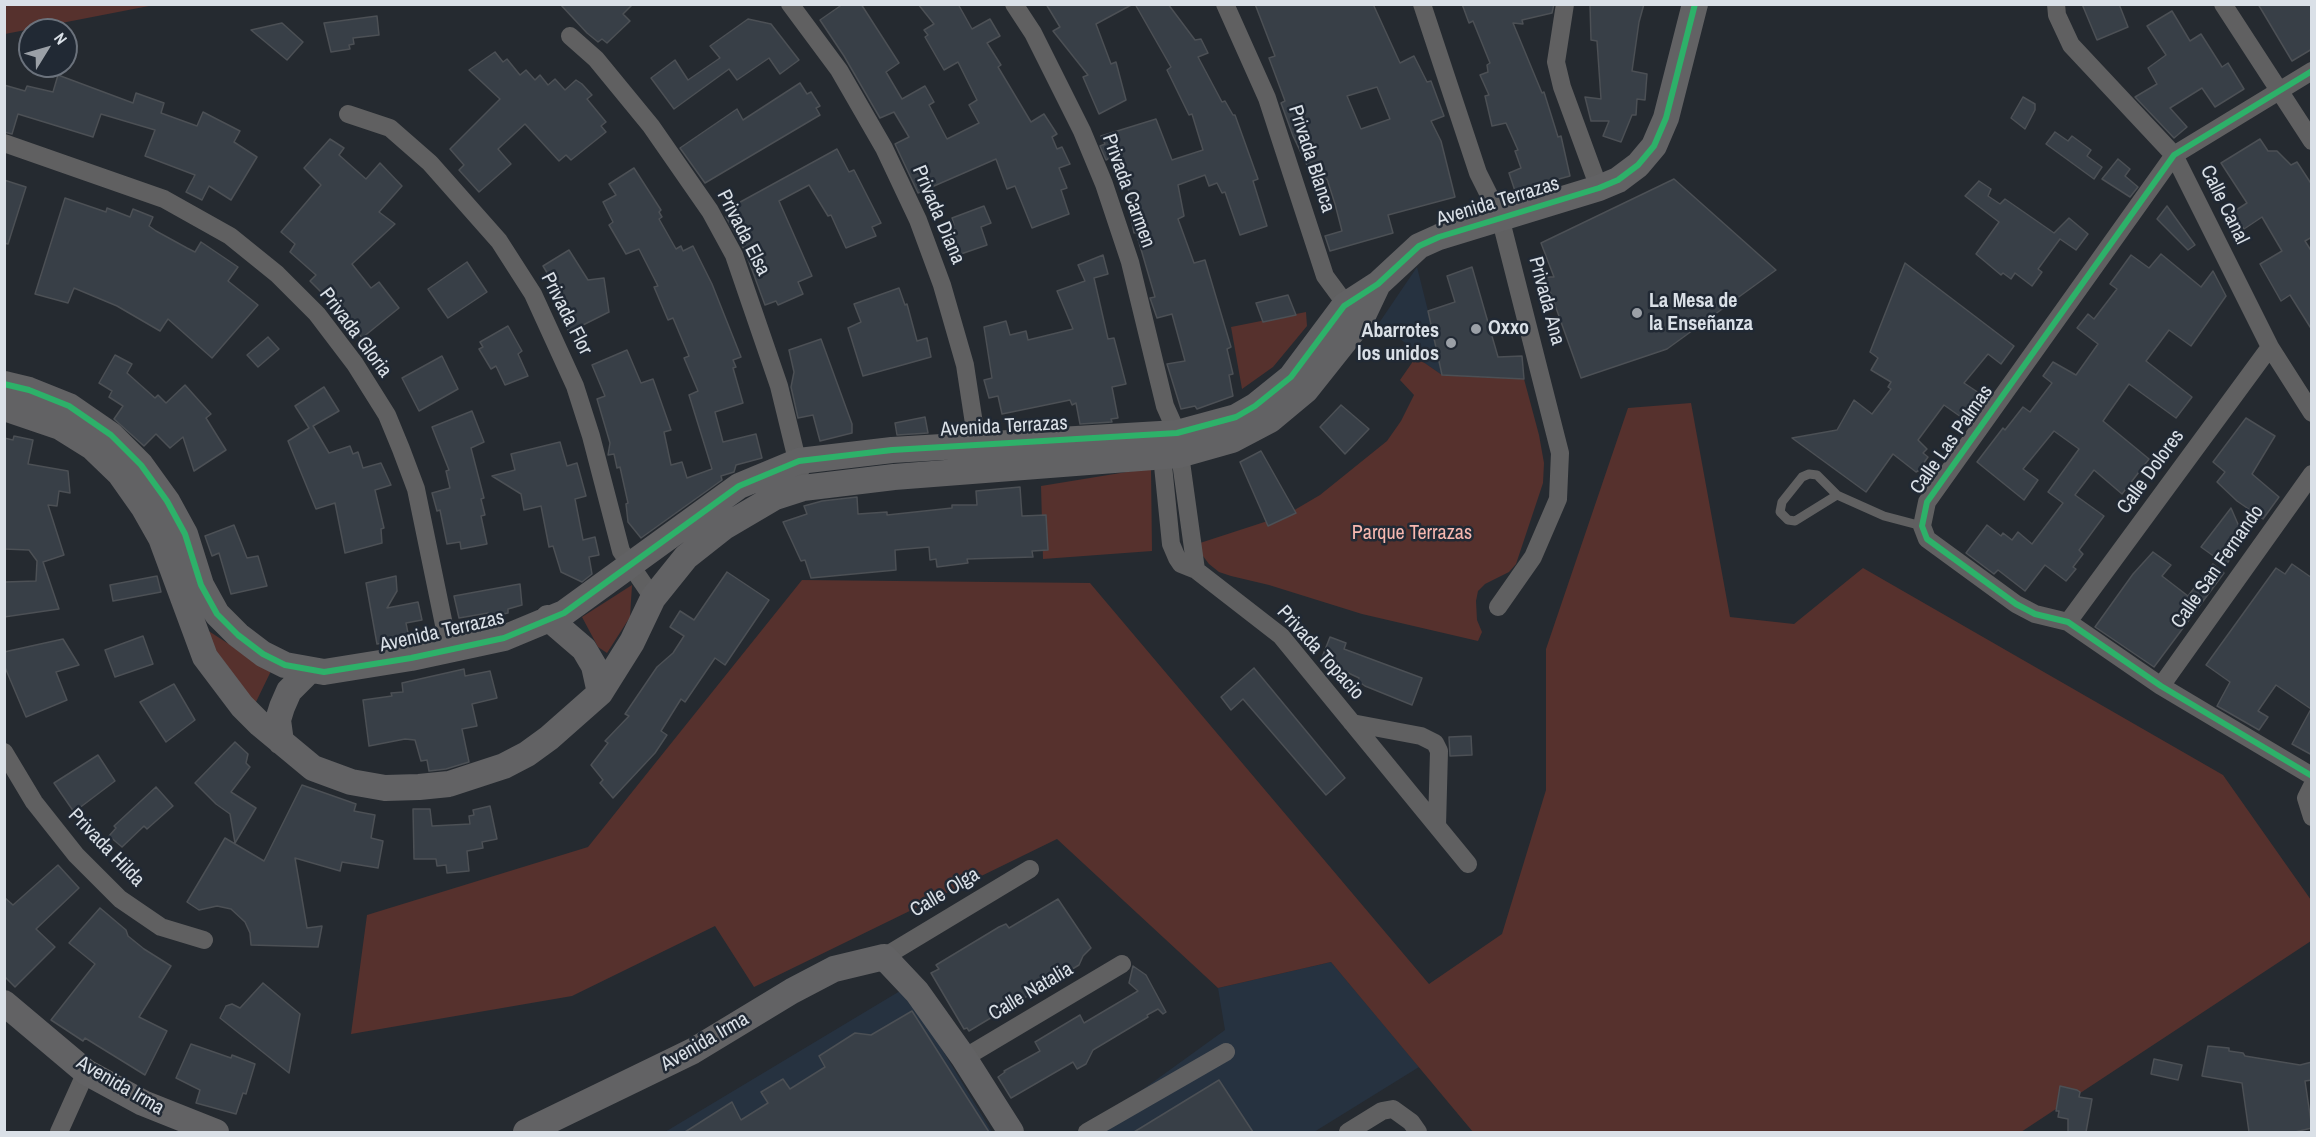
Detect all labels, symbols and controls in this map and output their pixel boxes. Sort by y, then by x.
north arrow [18,18,78,78]
text: N [49,28,72,49]
street label: Privada Blanca [1282,102,1340,216]
street label: Privada Carmen [1096,131,1160,251]
street label: Privada Diana [906,162,970,268]
street label: Calle Canal [2195,162,2253,248]
street label: Avenida Terrazas [1434,172,1562,232]
street label: Privada Elsa [711,186,775,280]
street label: Privada Ana [1523,254,1569,348]
street label: Privada Flor [535,269,597,359]
street label: Privada Gloria [314,284,396,382]
place label: La Mesa de la Enseñanza [1649,290,1753,337]
marker: La Mesa de la Enseñanza [1630,306,1644,320]
place label: Oxxo [1488,317,1529,341]
place label: Abarrotes los unidos [1357,320,1439,367]
marker: Oxxo [1469,322,1483,336]
marker: Abarrotes los unidos [1444,336,1458,350]
street label: Calle Las Palmas [1906,381,1998,499]
street label: Avenida Terrazas [940,412,1068,442]
street label: Calle Dolores [2112,425,2190,519]
street label: Calle San Fernando [2167,501,2269,633]
park label: Parque Terrazas [1352,522,1472,546]
street label: Privada Topacio [1271,601,1369,705]
street label: Avenida Terrazas [377,606,507,658]
street label: Privada Hilda [63,804,149,892]
street label: Calle Olga [906,863,984,923]
street label: Calle Natalia [985,958,1077,1026]
street label: Avenida Irma [657,1007,753,1077]
street label: Avenida Irma [72,1051,168,1121]

